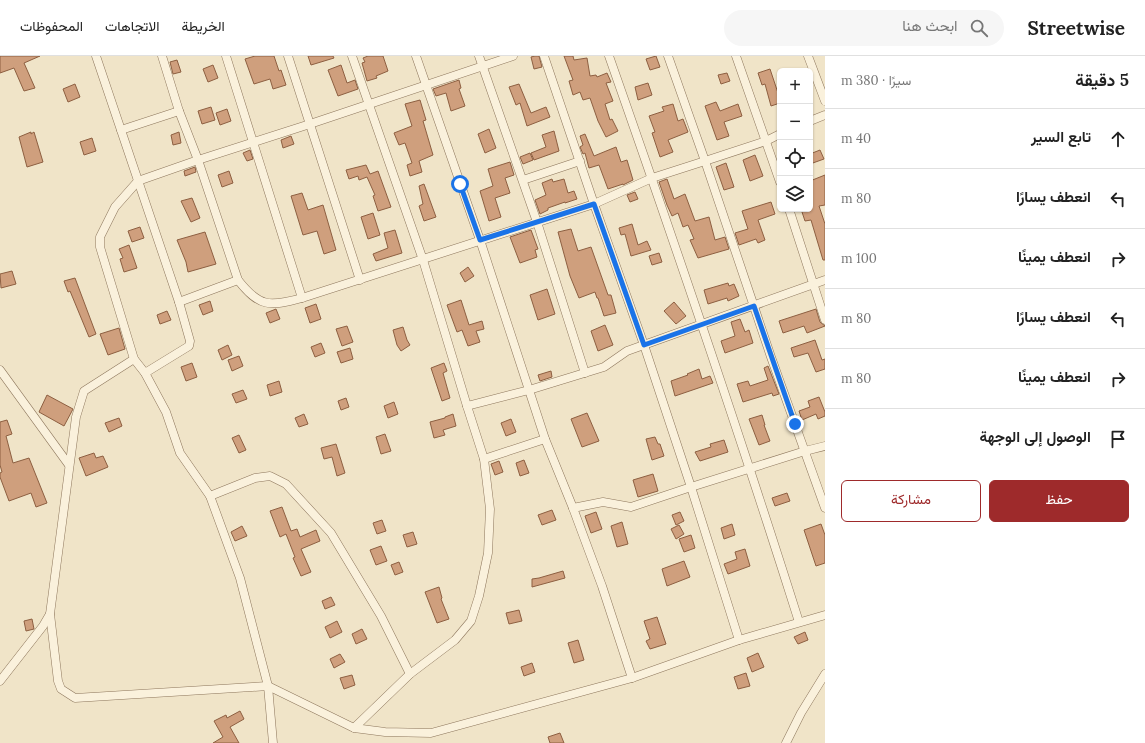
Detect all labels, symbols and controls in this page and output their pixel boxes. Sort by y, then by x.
search box [724,10,1004,46]
text: ابحث هنا [902,16,958,35]
text: Streetwise [1028,16,1125,40]
text: المحفوظات [20,17,83,35]
text: الاتجاهات [105,17,159,35]
text: الخريطة [181,17,225,35]
icon: search [968,17,990,39]
map controls [777,68,813,212]
button: + [777,68,813,104]
text: 5 دقيقة [1075,69,1129,91]
text: سيرًا · 380 m [841,72,911,89]
button: − [777,104,813,140]
text: تابع السير [1031,127,1091,146]
icon: ahead [1107,128,1129,150]
text: 40 m [841,130,871,147]
button: locate [777,140,813,176]
route start [451,175,469,193]
button: layers [777,176,813,212]
text: انعطف يسارًا [1016,187,1091,206]
icon: left [1107,188,1129,210]
text: 80 m [841,190,871,207]
text: انعطف يمينًا [1018,247,1091,266]
icon: right [1107,248,1129,270]
text: 100 m [841,250,877,267]
text: انعطف يسارًا [1016,307,1091,326]
icon: left [1107,308,1129,330]
text: 80 m [841,310,871,327]
text: انعطف يمينًا [1018,367,1091,386]
icon: right [1107,368,1129,390]
text: 80 m [841,370,871,387]
route end [786,415,804,433]
text: الوصول إلى الوجهة [979,427,1091,446]
icon: arrive [1107,428,1129,450]
button: مشاركة [841,480,981,522]
button: حفظ [989,480,1129,522]

